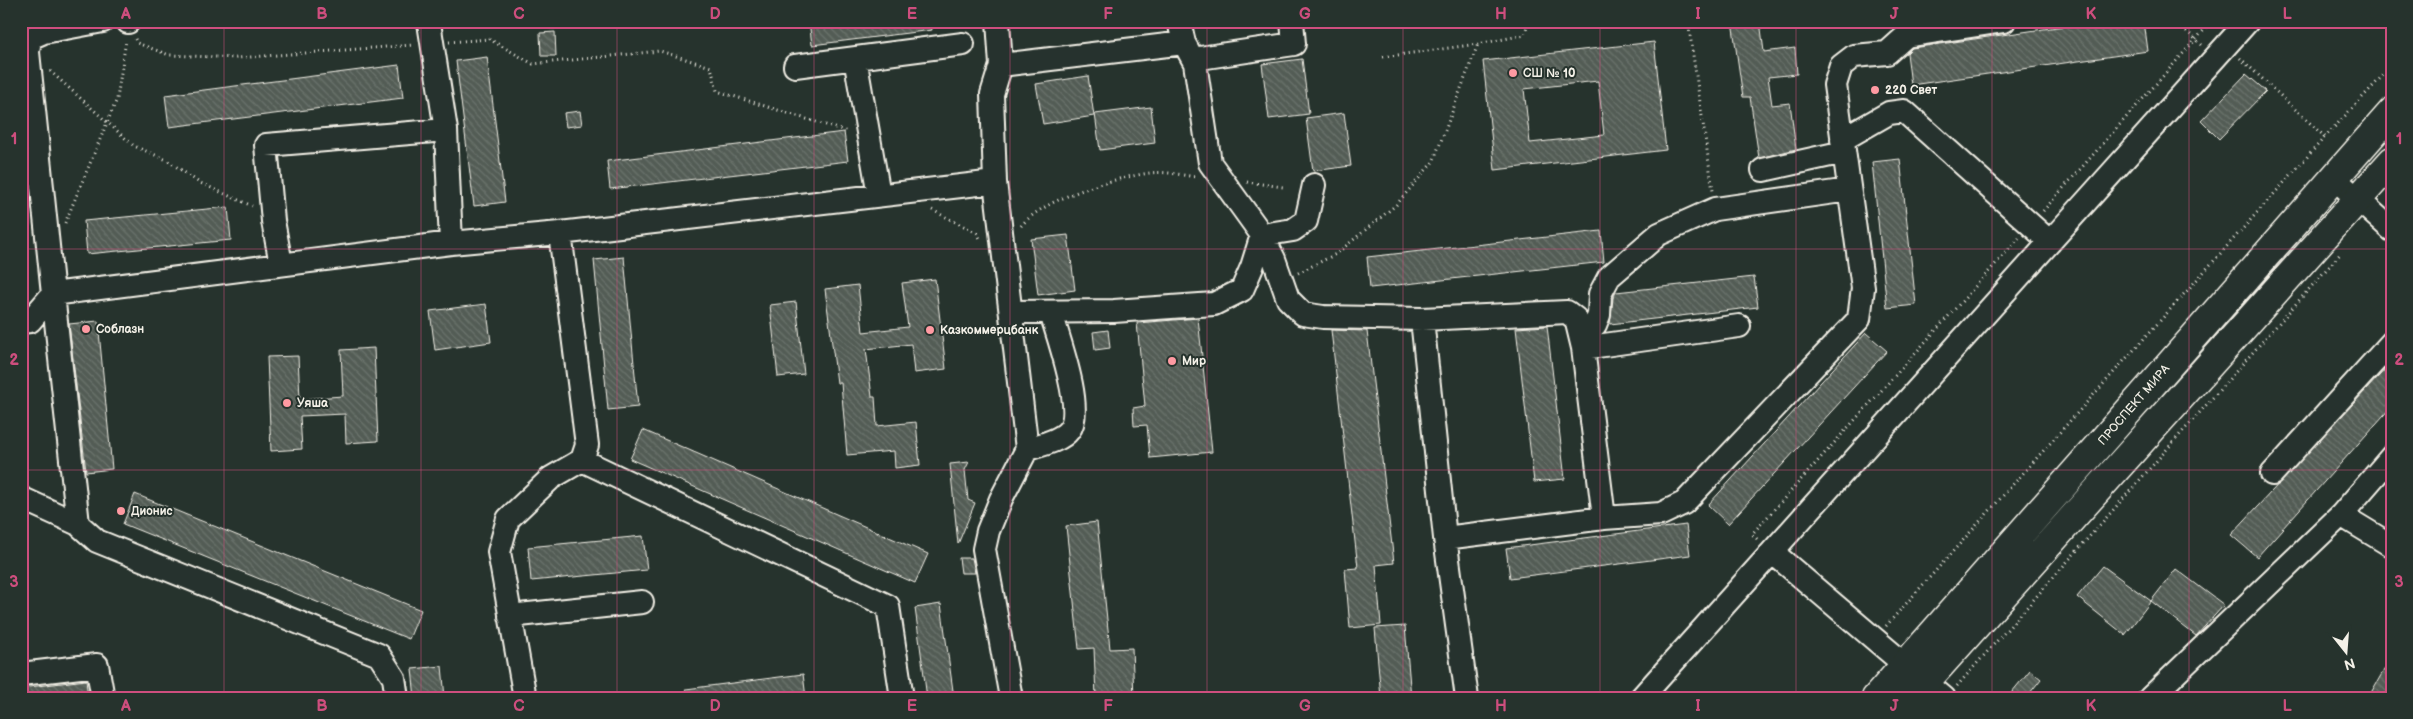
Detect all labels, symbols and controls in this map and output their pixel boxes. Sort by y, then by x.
text: A [120,5,131,24]
text: B [316,5,328,24]
text: C [513,5,525,24]
text: D [709,5,721,24]
text: E [907,5,917,24]
text: F [1103,5,1113,24]
text: G [1299,5,1311,24]
text: H [1495,5,1507,24]
text: I [1695,5,1701,24]
text: J [1890,5,1899,24]
text: K [2086,5,2097,24]
text: L [2282,5,2292,24]
place label: СШ № 10 [1523,66,1576,81]
marker: СШ № 10 [1507,67,1519,79]
place label: 220 Свет [1885,83,1937,98]
marker: 220 Свет [1869,84,1881,96]
text: 1 [11,130,17,149]
text: 1 [2396,130,2402,149]
place label: Соблазн [96,322,144,337]
marker: Соблазн [80,323,92,335]
place label: Казкоммерцбанк [940,323,1039,338]
marker: Казкоммерцбанк [924,324,936,336]
text: 2 [9,351,19,370]
text: 2 [2394,351,2404,370]
place label: Мир [1182,354,1206,369]
marker: Мир [1166,355,1178,367]
street label: ПРОСПЕКТ МИРА [2095,361,2174,448]
place label: Уяша [297,396,329,411]
marker: Уяша [281,397,293,409]
place label: Дионис [131,504,172,519]
marker: Дионис [115,505,127,517]
text: 3 [9,573,19,592]
text: 3 [2394,573,2404,592]
north arrow [2320,626,2370,676]
text: N [2342,654,2357,674]
text: A [120,697,131,716]
text: B [316,697,328,716]
text: C [513,697,525,716]
text: D [709,697,721,716]
text: E [907,697,917,716]
text: F [1103,697,1113,716]
text: G [1299,697,1311,716]
text: H [1495,697,1507,716]
text: I [1695,697,1701,716]
text: J [1890,697,1899,716]
text: K [2086,697,2097,716]
text: L [2282,697,2292,716]

